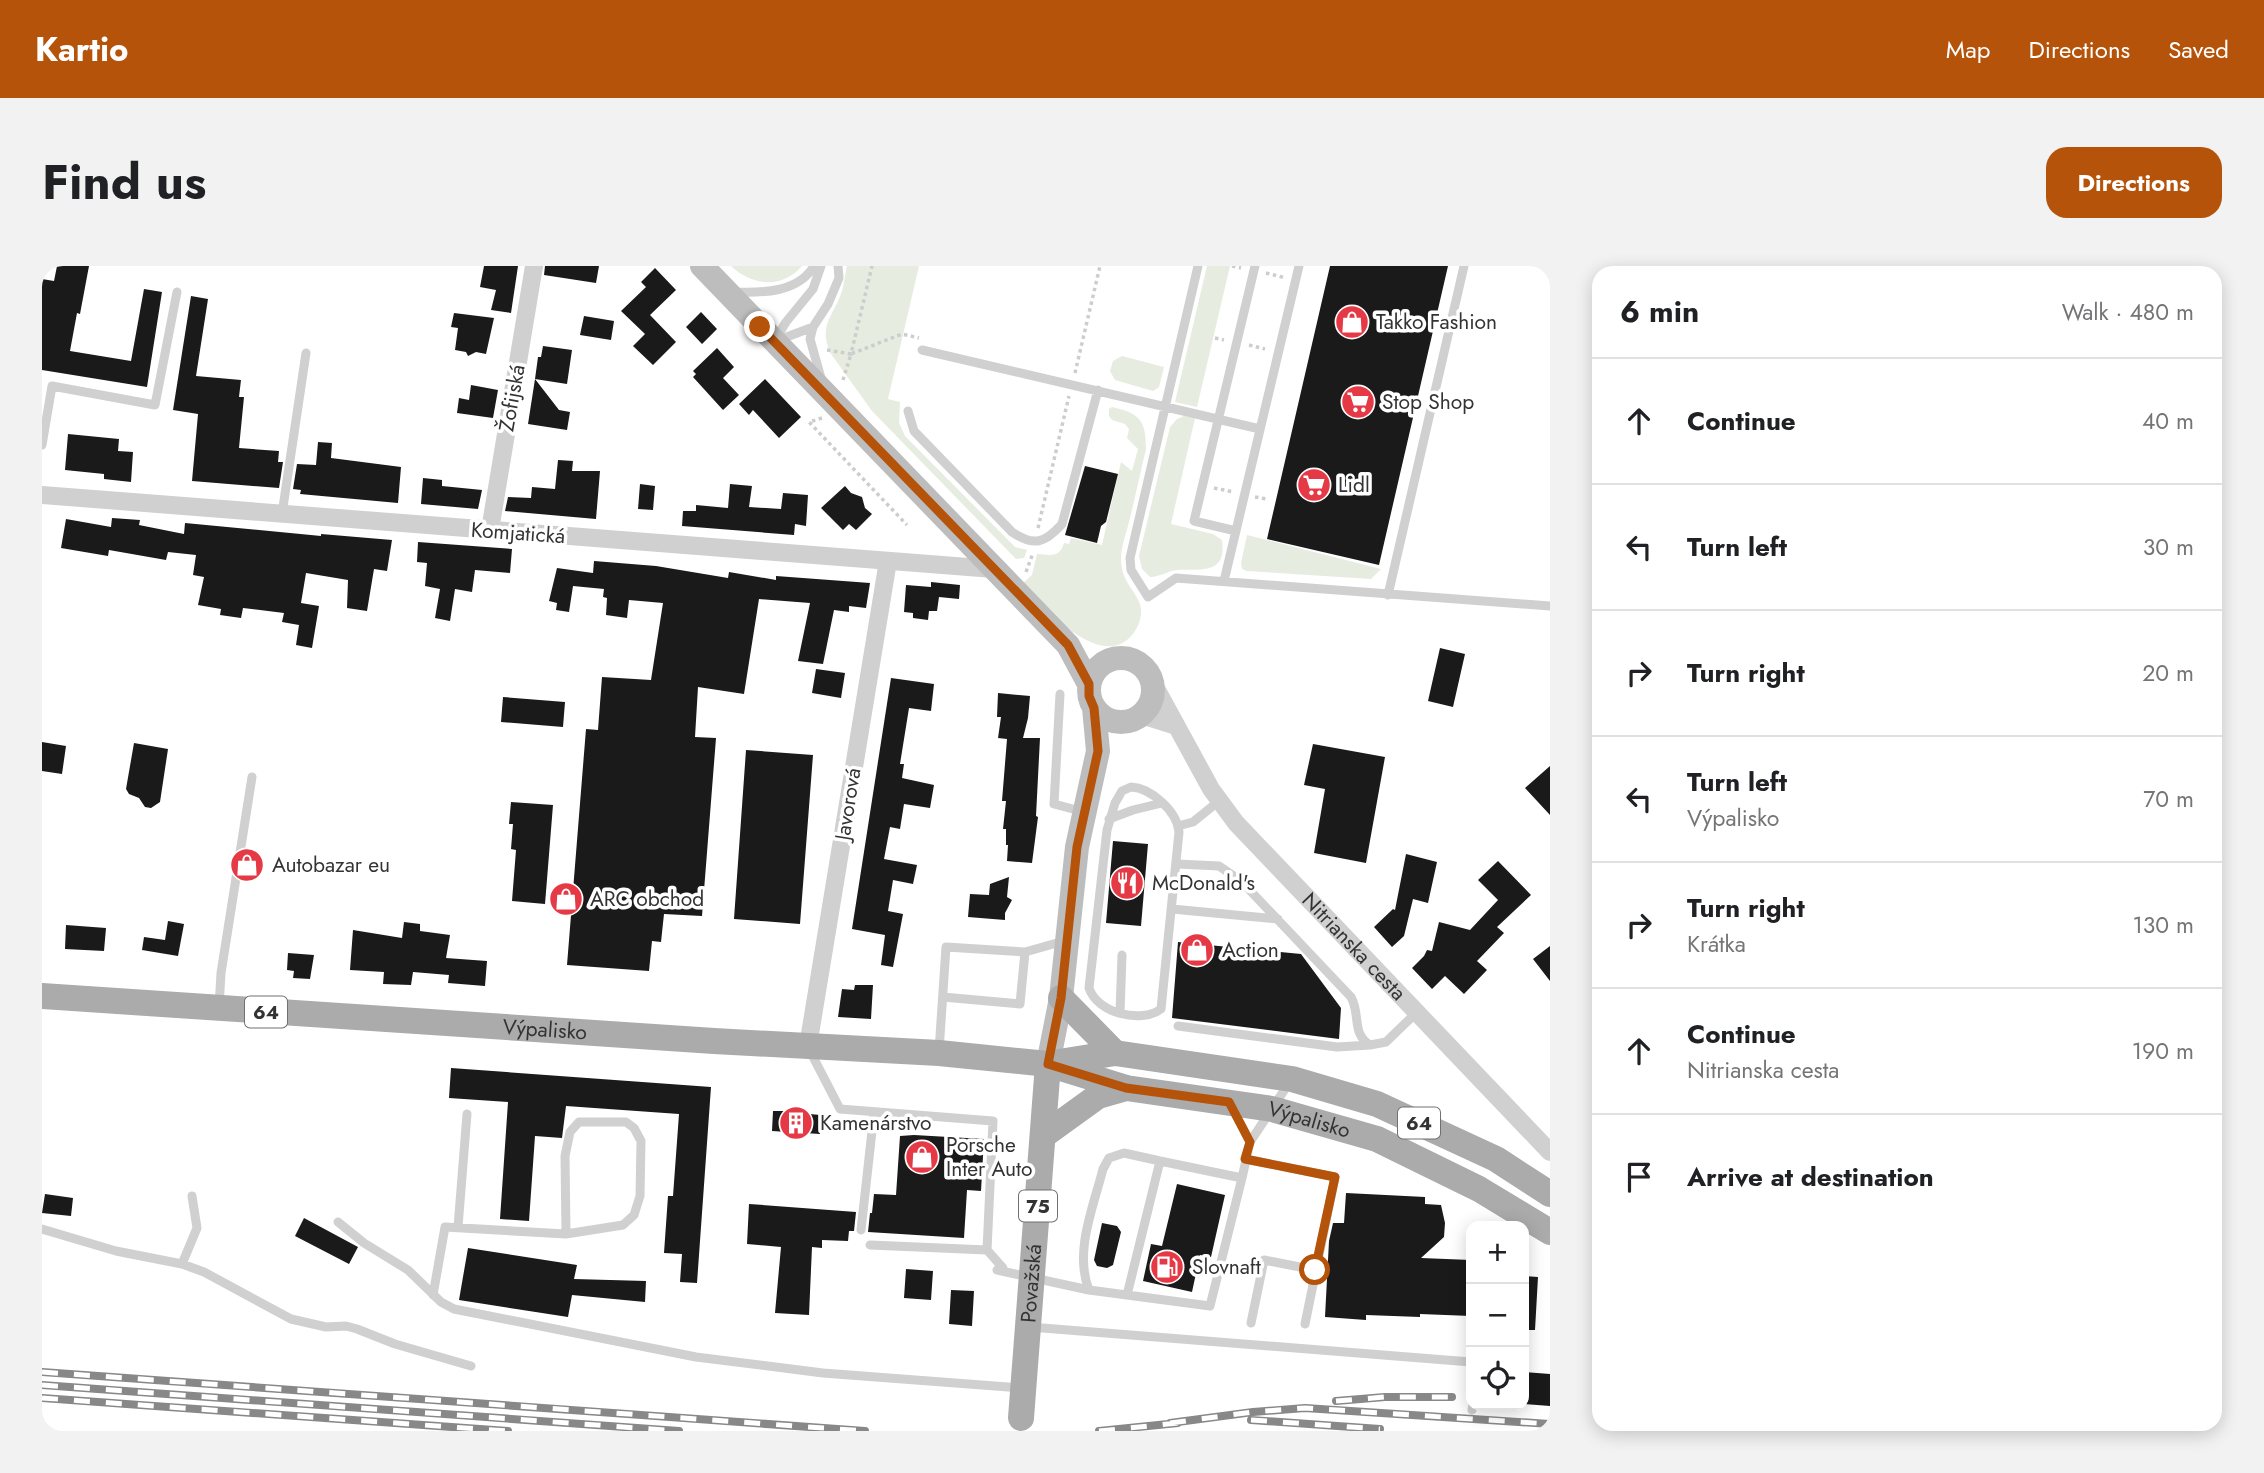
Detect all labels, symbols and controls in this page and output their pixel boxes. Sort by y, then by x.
text: Kartio [35,26,129,73]
text: Map [1946,32,1991,67]
text: Directions [2029,32,2130,67]
text: Saved [2168,32,2229,67]
text: Find us [42,147,206,217]
button: Directions [2046,147,2222,218]
text: 6 min [1620,290,1699,333]
text: Walk · 480 m [2062,295,2194,329]
shop icon: Takko Fashion [1333,303,1371,341]
place label: Takko Fashion [1376,307,1497,337]
route end [744,311,775,342]
street label: Žofijská [491,362,533,434]
supermarket icon: Stop Shop [1339,383,1377,421]
place label: Stop Shop [1382,387,1474,417]
icon: ahead [1620,402,1658,440]
text: Continue [1687,402,1796,440]
text: 40 m [2142,404,2194,438]
supermarket icon: Lidl [1295,466,1333,504]
place label: Lidl [1338,470,1370,500]
street label: Komjatická [470,515,566,551]
icon: left [1620,528,1658,566]
text: Turn left [1687,528,1787,566]
text: 30 m [2143,530,2194,564]
icon: right [1620,654,1658,692]
text: Turn right [1687,654,1805,692]
text: 20 m [2142,656,2194,690]
text: Turn left [1687,763,1787,801]
street label: Javorová [827,766,869,845]
icon: left [1620,780,1658,818]
text: 70 m [2143,782,2194,816]
text: Výpalisko [1687,801,1779,835]
shop icon: Autobazar eu [228,846,266,884]
place label: Autobazar eu [272,850,390,880]
restaurant icon: McDonald's [1108,864,1146,902]
place label: McDonald's [1152,868,1255,898]
shop icon: ARC obchod [547,880,585,918]
place label: ARC obchod [590,884,704,914]
street label: Nitrianska cesta [1295,886,1413,1007]
text: Turn right [1687,889,1805,927]
icon: right [1620,906,1658,944]
text: 130 m [2132,908,2194,942]
text: Krátka [1687,927,1746,961]
shop icon: Action [1178,931,1216,969]
place label: Action [1222,935,1279,965]
road number: 64 [245,996,287,1028]
street label: Výpalisko [502,1012,588,1047]
text: Continue [1687,1015,1796,1053]
icon: ahead [1620,1032,1658,1070]
text: 190 m [2132,1034,2194,1068]
text: Nitrianska cesta [1687,1053,1839,1087]
street label: Výpalisko [1264,1094,1354,1146]
building icon: Kamenárstvo [777,1104,815,1142]
place label: Kamenárstvo [820,1108,931,1138]
road number: 64 [1398,1108,1440,1138]
place label: Porsche Inter Auto [946,1130,1033,1184]
shop icon: Porsche Inter Auto [903,1138,941,1176]
icon: arrive [1620,1158,1658,1196]
text: Arrive at destination [1687,1158,1934,1196]
road number: 75 [1019,1190,1057,1222]
map controls [1466,1221,1529,1410]
button: + [1466,1221,1529,1284]
street label: Považská [1013,1243,1049,1324]
fuel station icon: Slovnaft [1148,1248,1186,1286]
place label: Slovnaft [1192,1252,1261,1282]
route start [1299,1254,1330,1285]
button: − [1466,1284,1529,1347]
button: locate [1466,1347,1529,1410]

